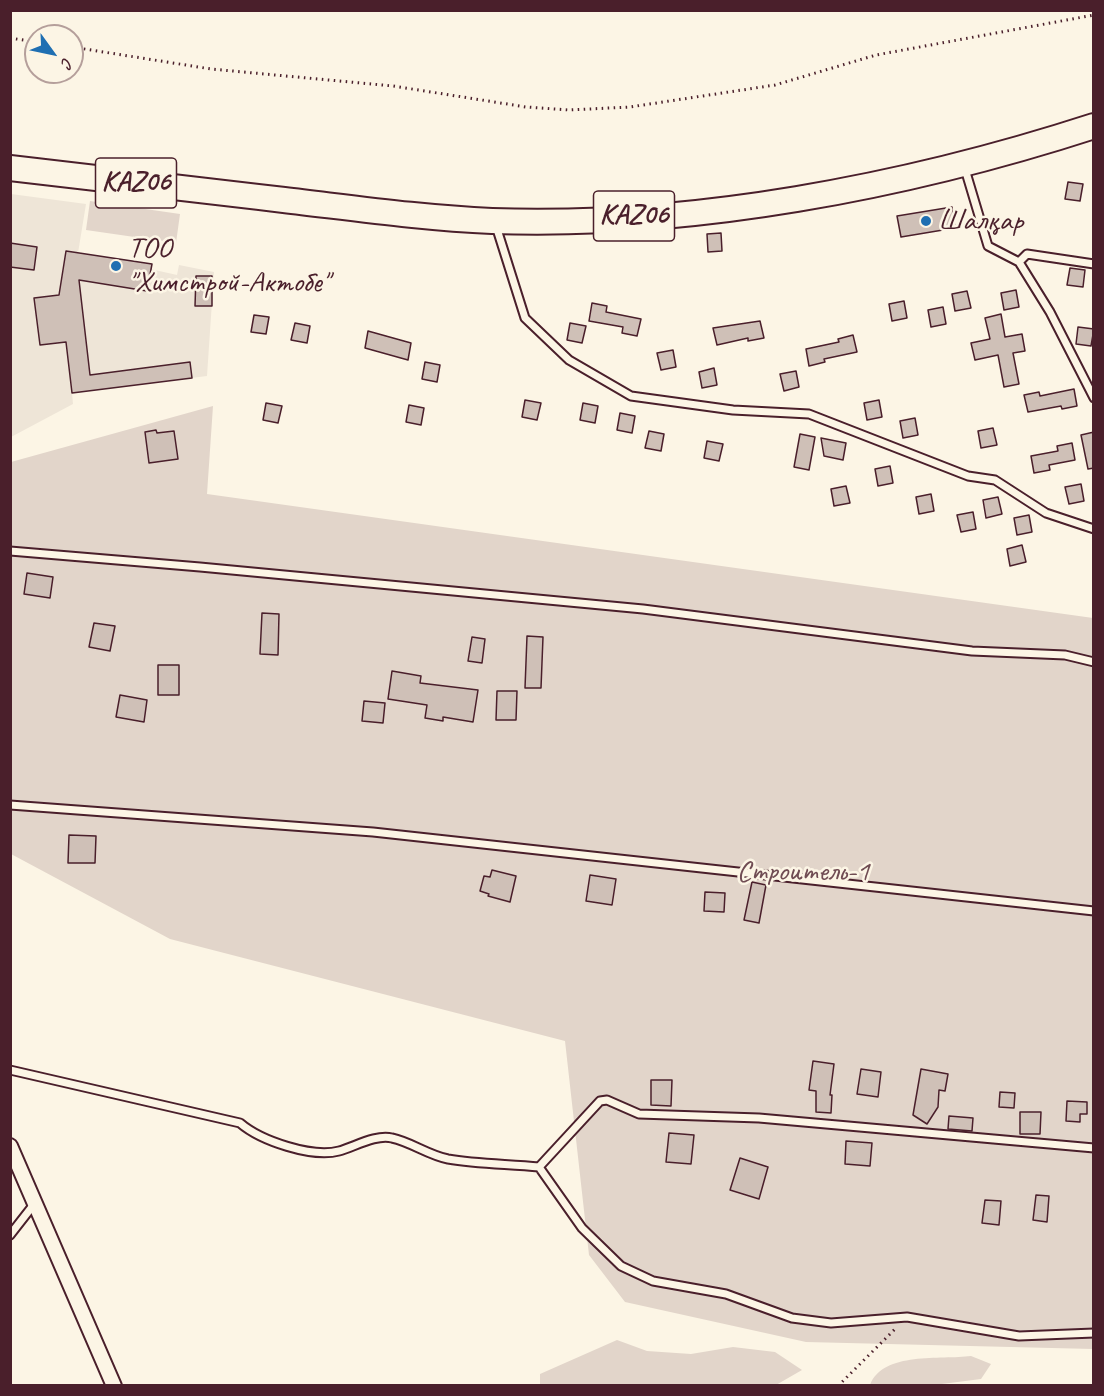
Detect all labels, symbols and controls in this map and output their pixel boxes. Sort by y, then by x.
north arrow [24,24,84,84]
text: С [57,54,78,71]
road number: KАZ06 [96,158,176,208]
road number: KАZ06 [594,191,674,241]
place label: Шалқар [938,203,1023,239]
marker: Шалқар [919,214,933,228]
place label: ТОО "Химстрой-Актобе" [128,231,329,302]
marker: ТОО "Химстрой-Актобе" [109,259,123,273]
park label: Строитель-1 [736,854,870,890]

